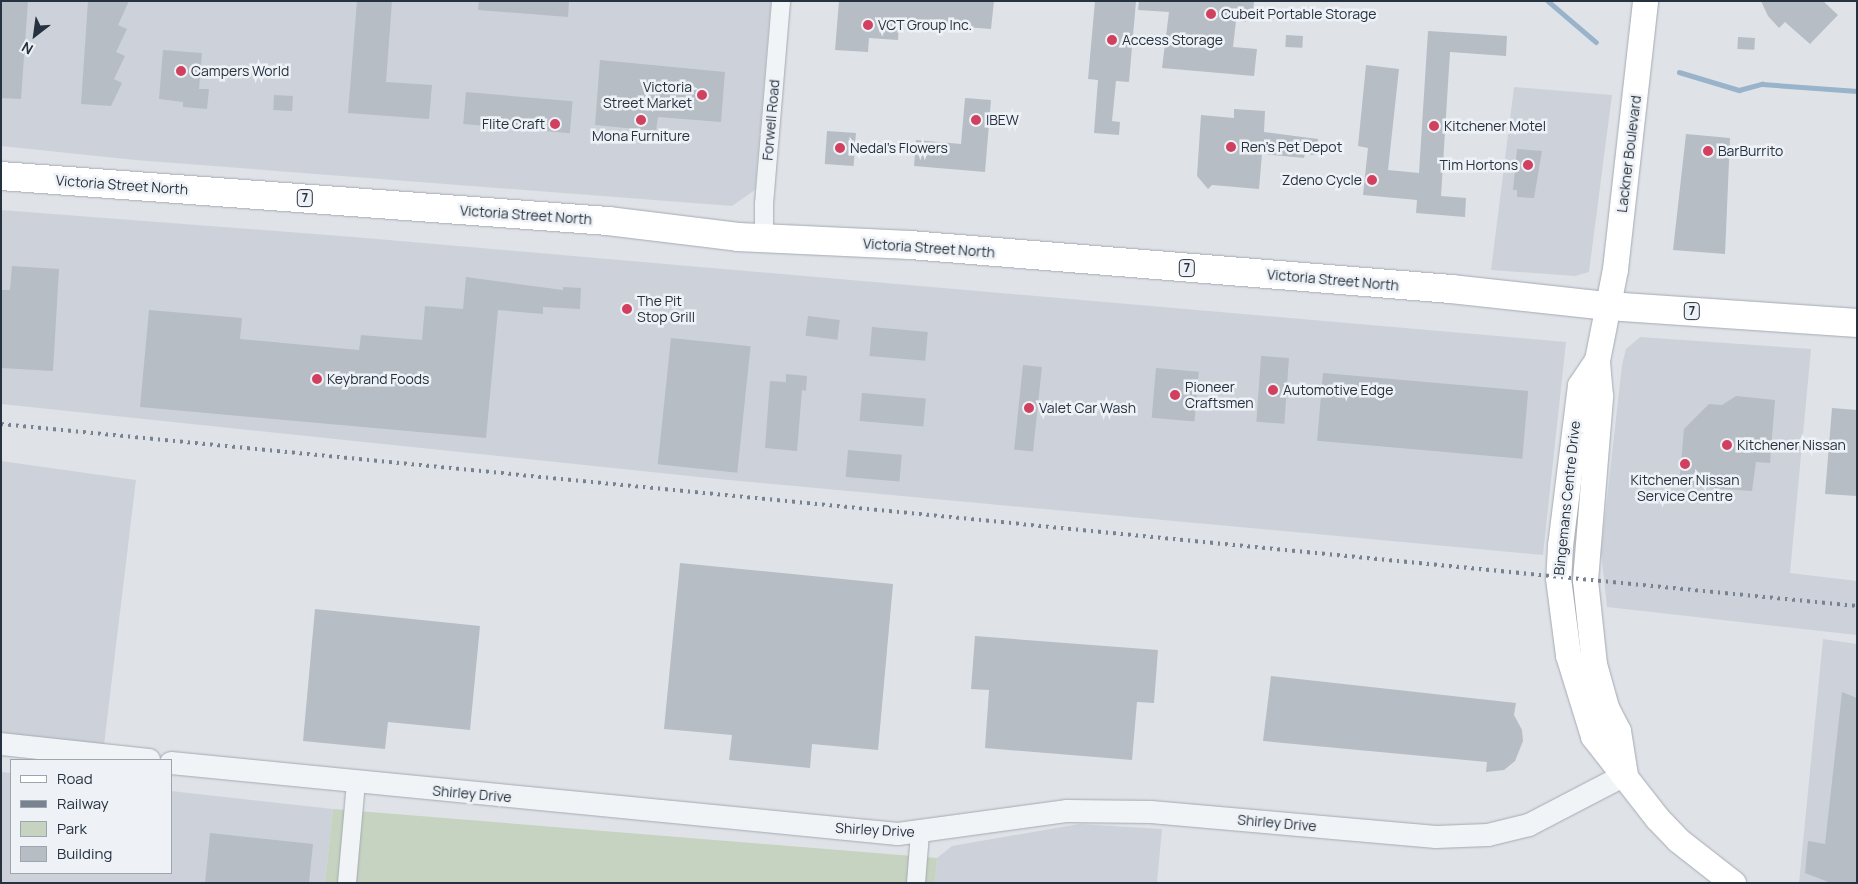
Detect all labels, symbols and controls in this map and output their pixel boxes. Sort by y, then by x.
place label: Cubeit Portable Storage [1221,6,1376,22]
marker: Cubeit Portable Storage [1205,8,1217,20]
north arrow [10,10,60,60]
place label: VCT Group Inc. [878,17,972,33]
marker: VCT Group Inc. [862,19,874,31]
place label: Access Storage [1122,32,1223,48]
marker: Access Storage [1106,34,1118,46]
text: N [18,38,36,59]
place label: Campers World [191,63,289,79]
marker: Campers World [175,65,187,77]
place label: Victoria Street Market [603,79,692,111]
street label: Forwell Road [759,79,783,161]
marker: Victoria Street Market [696,89,708,101]
street label: Lackner Boulevard [1613,94,1645,214]
place label: IBEW [986,112,1019,128]
marker: Mona Furniture [635,114,647,126]
marker: IBEW [970,114,982,126]
place label: Flite Craft [482,116,545,132]
marker: Flite Craft [549,118,561,130]
place label: Kitchener Motel [1444,118,1546,134]
marker: Kitchener Motel [1428,120,1440,132]
place label: Mona Furniture [592,128,690,144]
place label: Ren's Pet Depot [1241,139,1342,155]
place label: Nedal’s Flowers [850,140,948,156]
marker: Ren's Pet Depot [1225,141,1237,153]
marker: Nedal’s Flowers [834,142,846,154]
place label: BarBurrito [1718,143,1783,159]
marker: BarBurrito [1702,145,1714,157]
place label: Tim Hortons [1440,157,1518,173]
marker: Tim Hortons [1522,159,1534,171]
street label: Victoria Street North [55,172,189,198]
place label: Zdeno Cycle [1282,172,1362,188]
marker: Zdeno Cycle [1366,174,1378,186]
road number: 7 [296,188,314,208]
street label: Victoria Street North [459,202,593,228]
street label: Victoria Street North [862,235,996,261]
road number: 7 [1178,258,1196,278]
street label: Victoria Street North [1266,266,1400,294]
place label: The Pit Stop Grill [637,293,695,326]
road number: 7 [1683,302,1701,321]
marker: The Pit Stop Grill [621,303,633,315]
place label: Keybrand Foods [327,371,429,387]
marker: Keybrand Foods [311,373,323,385]
place label: Pioneer Craftsmen [1185,379,1254,412]
place label: Automotive Edge [1283,382,1393,398]
marker: Automotive Edge [1267,384,1279,396]
marker: Pioneer Craftsmen [1169,389,1181,401]
place label: Valet Car Wash [1039,400,1136,416]
marker: Valet Car Wash [1023,402,1035,414]
street label: Bingemans Centre Drive [1551,420,1583,576]
place label: Kitchener Nissan [1737,437,1846,453]
marker: Kitchener Nissan [1721,439,1733,451]
marker: Kitchener Nissan Service Centre [1679,458,1691,470]
place label: Kitchener Nissan Service Centre [1631,472,1739,504]
legend [10,759,172,874]
text: Road [57,768,93,789]
street label: Shirley Drive [432,782,512,806]
text: Railway [57,793,109,814]
street label: Shirley Drive [1237,811,1317,835]
text: Park [57,818,87,839]
street label: Shirley Drive [835,820,915,840]
text: Building [57,843,112,864]

